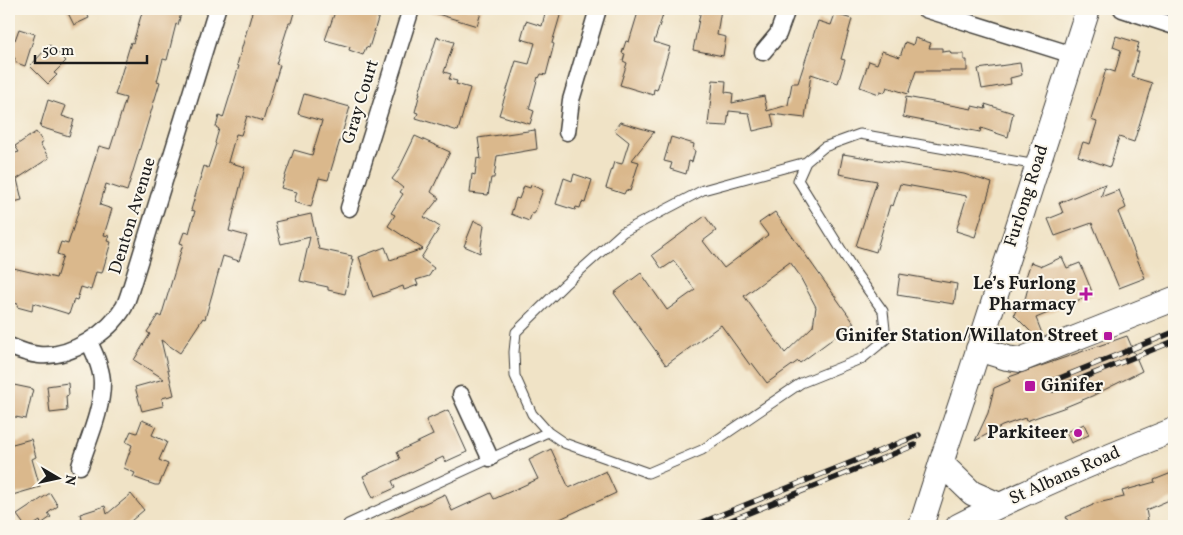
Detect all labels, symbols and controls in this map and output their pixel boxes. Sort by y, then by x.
scale bar [35,32,148,64]
text: 50 m [42,41,74,62]
street label: Gray Court [336,57,386,147]
street label: Furlong Road [999,142,1055,250]
street label: Denton Avenue [103,154,163,278]
place label: Le’s Furlong Pharmacy [973,272,1076,318]
marker: Le’s Furlong Pharmacy [1080,288,1092,300]
place label: Ginifer Station/Willaton Street [836,324,1098,349]
marker: Ginifer Station/Willaton Street [1102,330,1114,342]
place label: Ginifer [1041,374,1104,399]
marker: Ginifer [1023,379,1037,393]
place label: Parkiteer [987,421,1068,446]
marker: Parkiteer [1072,427,1084,439]
street label: St Albans Road [1005,440,1125,512]
north arrow [32,452,82,502]
text: N [59,473,80,486]

